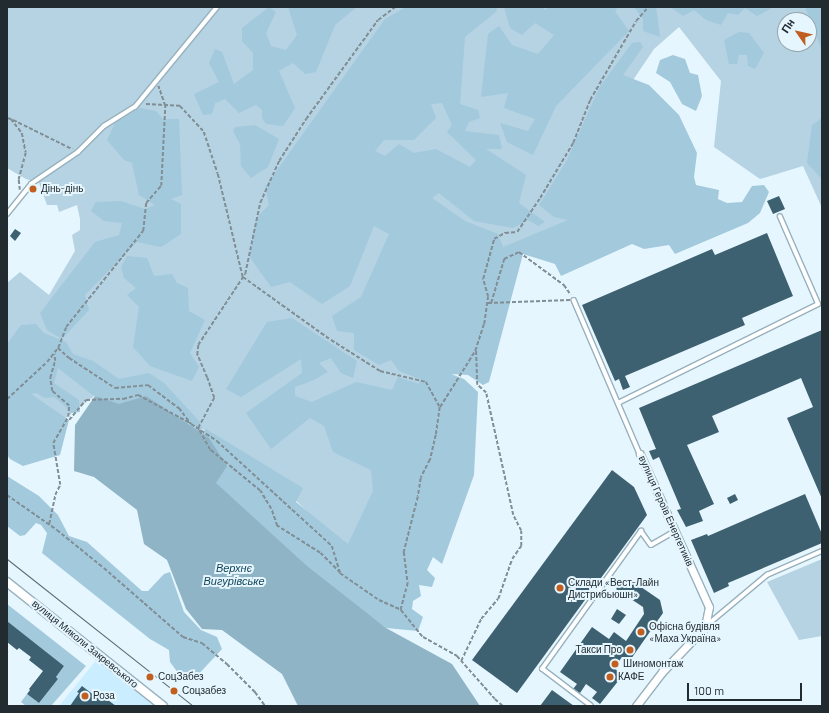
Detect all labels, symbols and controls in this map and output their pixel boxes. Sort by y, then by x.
north arrow [777,12,817,52]
text: Пн [778,16,797,35]
place label: Дінь-дінь [41,183,83,195]
marker: Дінь-дінь [28,184,38,194]
street label: вулиця Героїв Енергетиків [636,454,696,568]
water label: Верхнє Вигурівське [203,562,265,588]
place label: Склади «Вест-Лайн Дистрибьюшн» [568,576,659,600]
marker: Склади «Вест-Лайн Дистрибьюшн» [555,583,565,593]
street label: вулиця Миколи Закревського [29,597,141,691]
place label: Офісна будівля «Маха Україна» [649,620,722,644]
marker: Офісна будівля «Маха Україна» [636,627,646,637]
place label: Такси Про [575,644,622,656]
marker: Такси Про [625,645,635,655]
place label: Шиномонтаж [623,658,684,670]
marker: Шиномонтаж [610,659,620,669]
place label: СоцЗабез [158,671,204,683]
place label: КАФЕ [618,671,644,683]
marker: СоцЗабез [145,672,155,682]
marker: КАФЕ [605,672,615,682]
scale bar [689,675,804,701]
text: 100 m [694,683,724,697]
place label: Соцзабез [182,685,226,697]
marker: Соцзабез [169,686,179,696]
place label: Роза [93,690,115,702]
marker: Роза [80,691,90,701]

